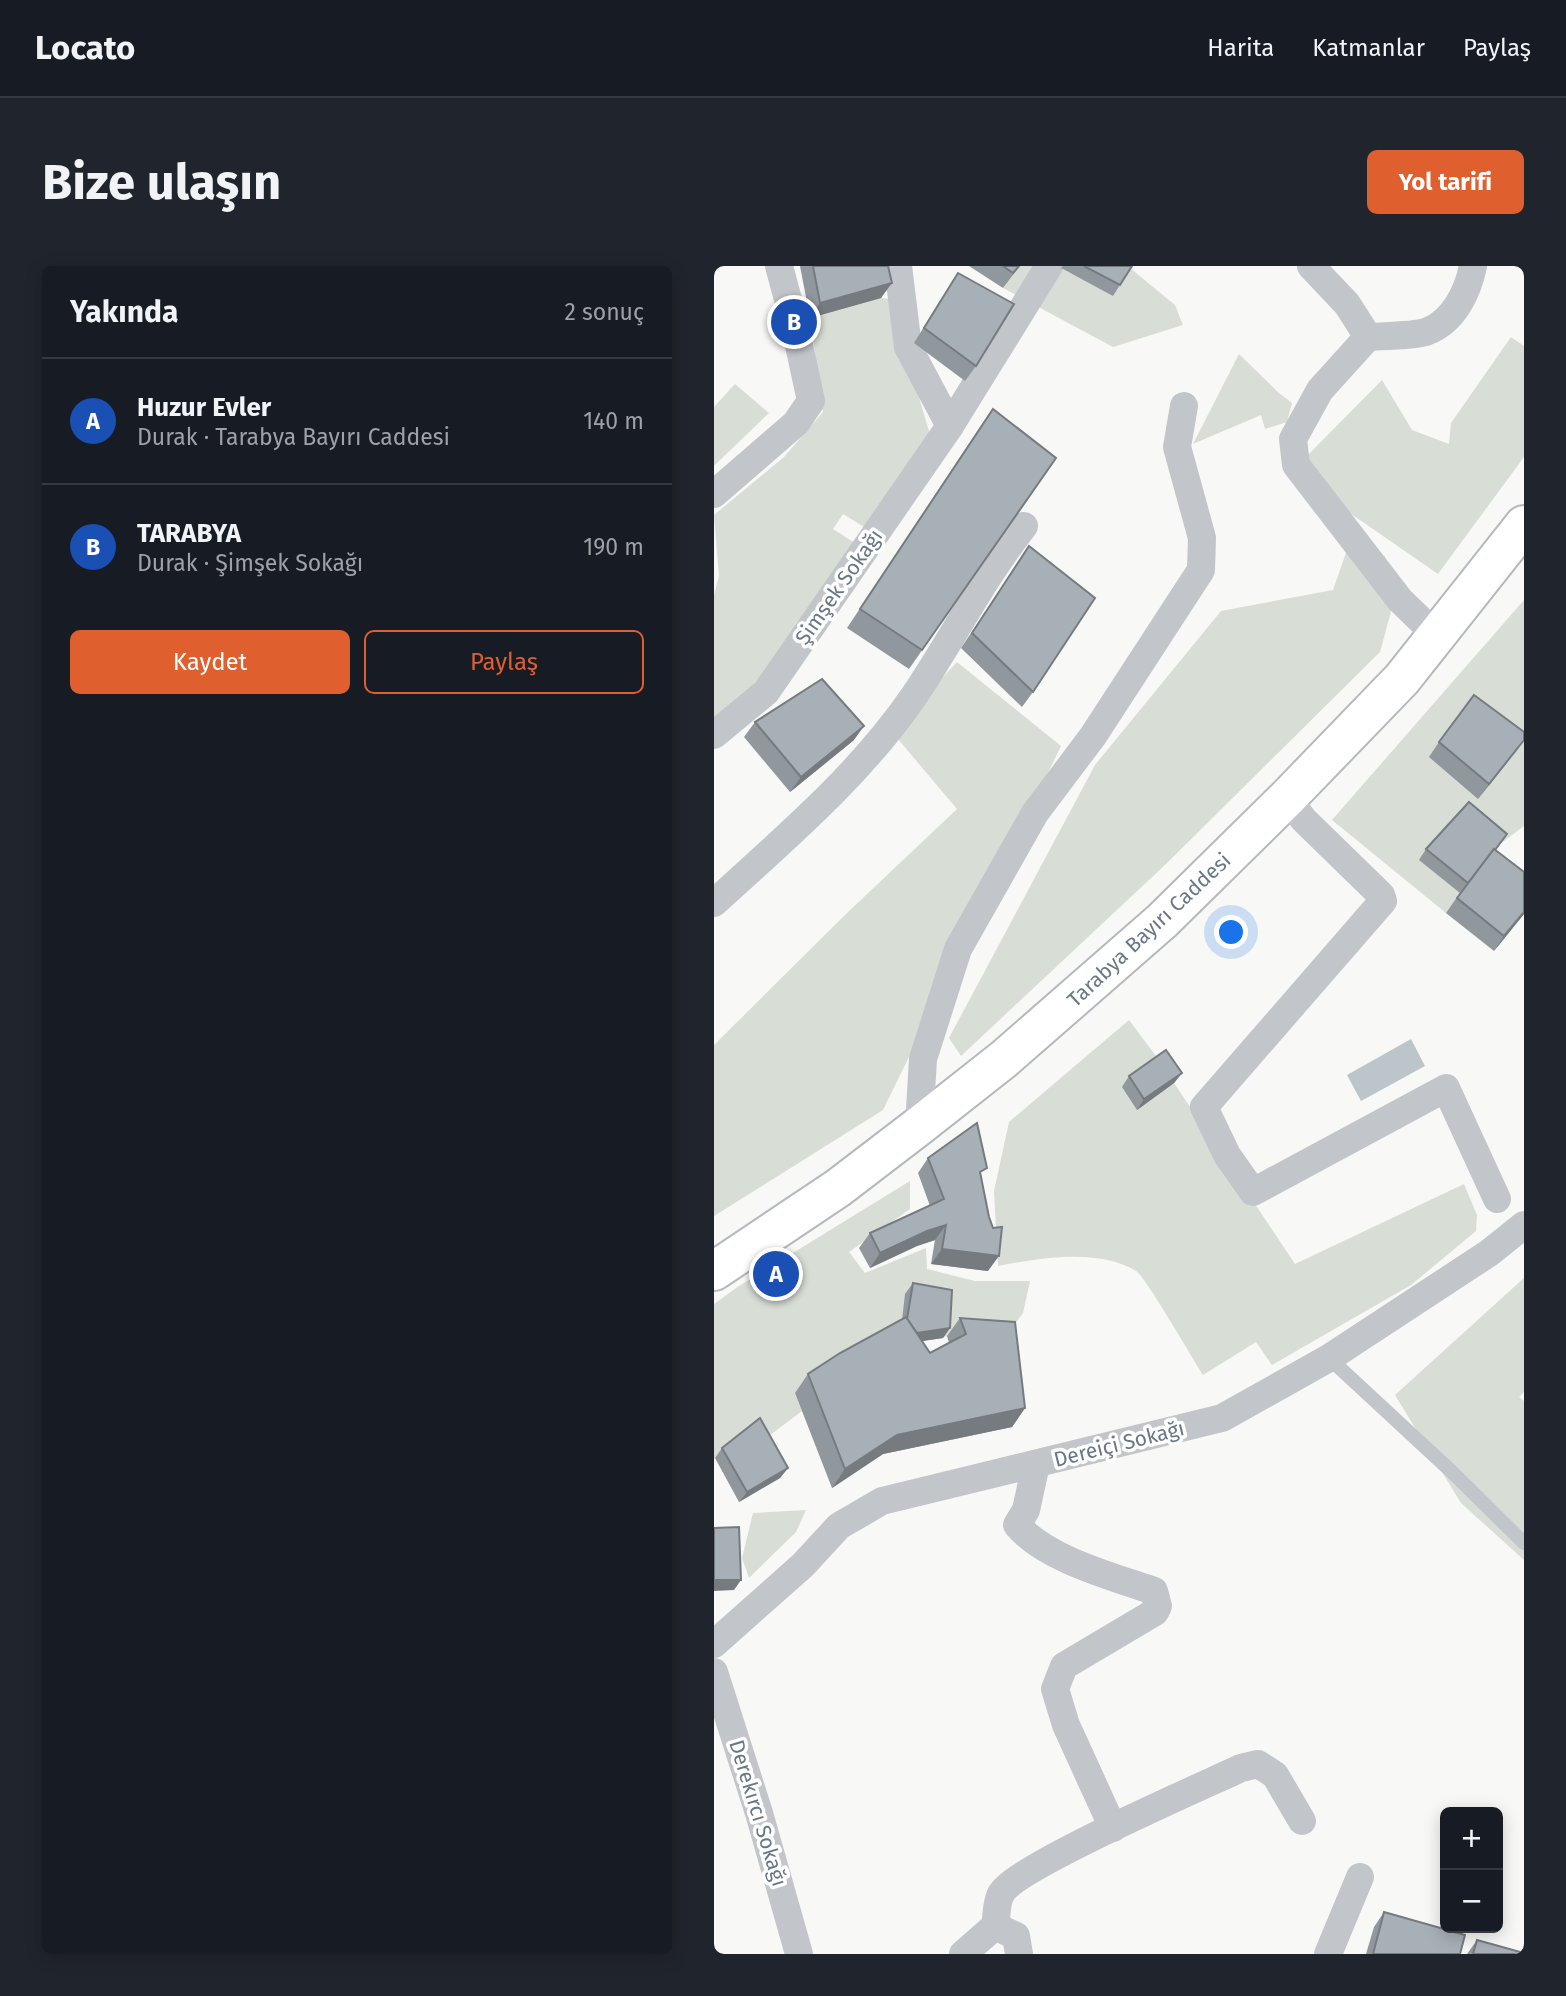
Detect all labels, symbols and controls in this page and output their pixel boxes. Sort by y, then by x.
text: Locato [35,28,135,68]
text: Harita [1207,34,1274,62]
text: Katmanlar [1312,34,1425,62]
text: Paylaş [1463,34,1531,62]
button: Yol tarifi [1367,150,1524,214]
text: Bize ulaşın [42,153,281,212]
text: Yakında [70,294,178,330]
pin: B [771,296,817,348]
text: 2 sonuç [564,298,644,326]
text: Huzur Evler [137,392,271,423]
text: A [86,407,100,435]
text: 140 m [583,407,644,435]
text: Durak · Tarabya Bayırı Caddesi [137,423,450,451]
text: TARABYA [137,518,241,549]
street label: Şimşek Sokağı [790,524,888,650]
text: B [86,533,100,561]
text: 190 m [583,533,644,561]
text: Durak · Şimşek Sokağı [137,549,363,577]
button: Kaydet [70,630,350,694]
button: Paylaş [364,630,644,694]
street label: Tarabya Bayırı Caddesi [1062,847,1236,1013]
your location [1214,915,1248,949]
pin: A [753,1248,799,1300]
street label: Dereiçi Sokağı [1051,1415,1187,1473]
street label: Derekırcı Sokağı [723,1737,793,1889]
map controls [1440,1807,1503,1933]
button: + [1440,1807,1503,1870]
button: − [1440,1870,1503,1933]

